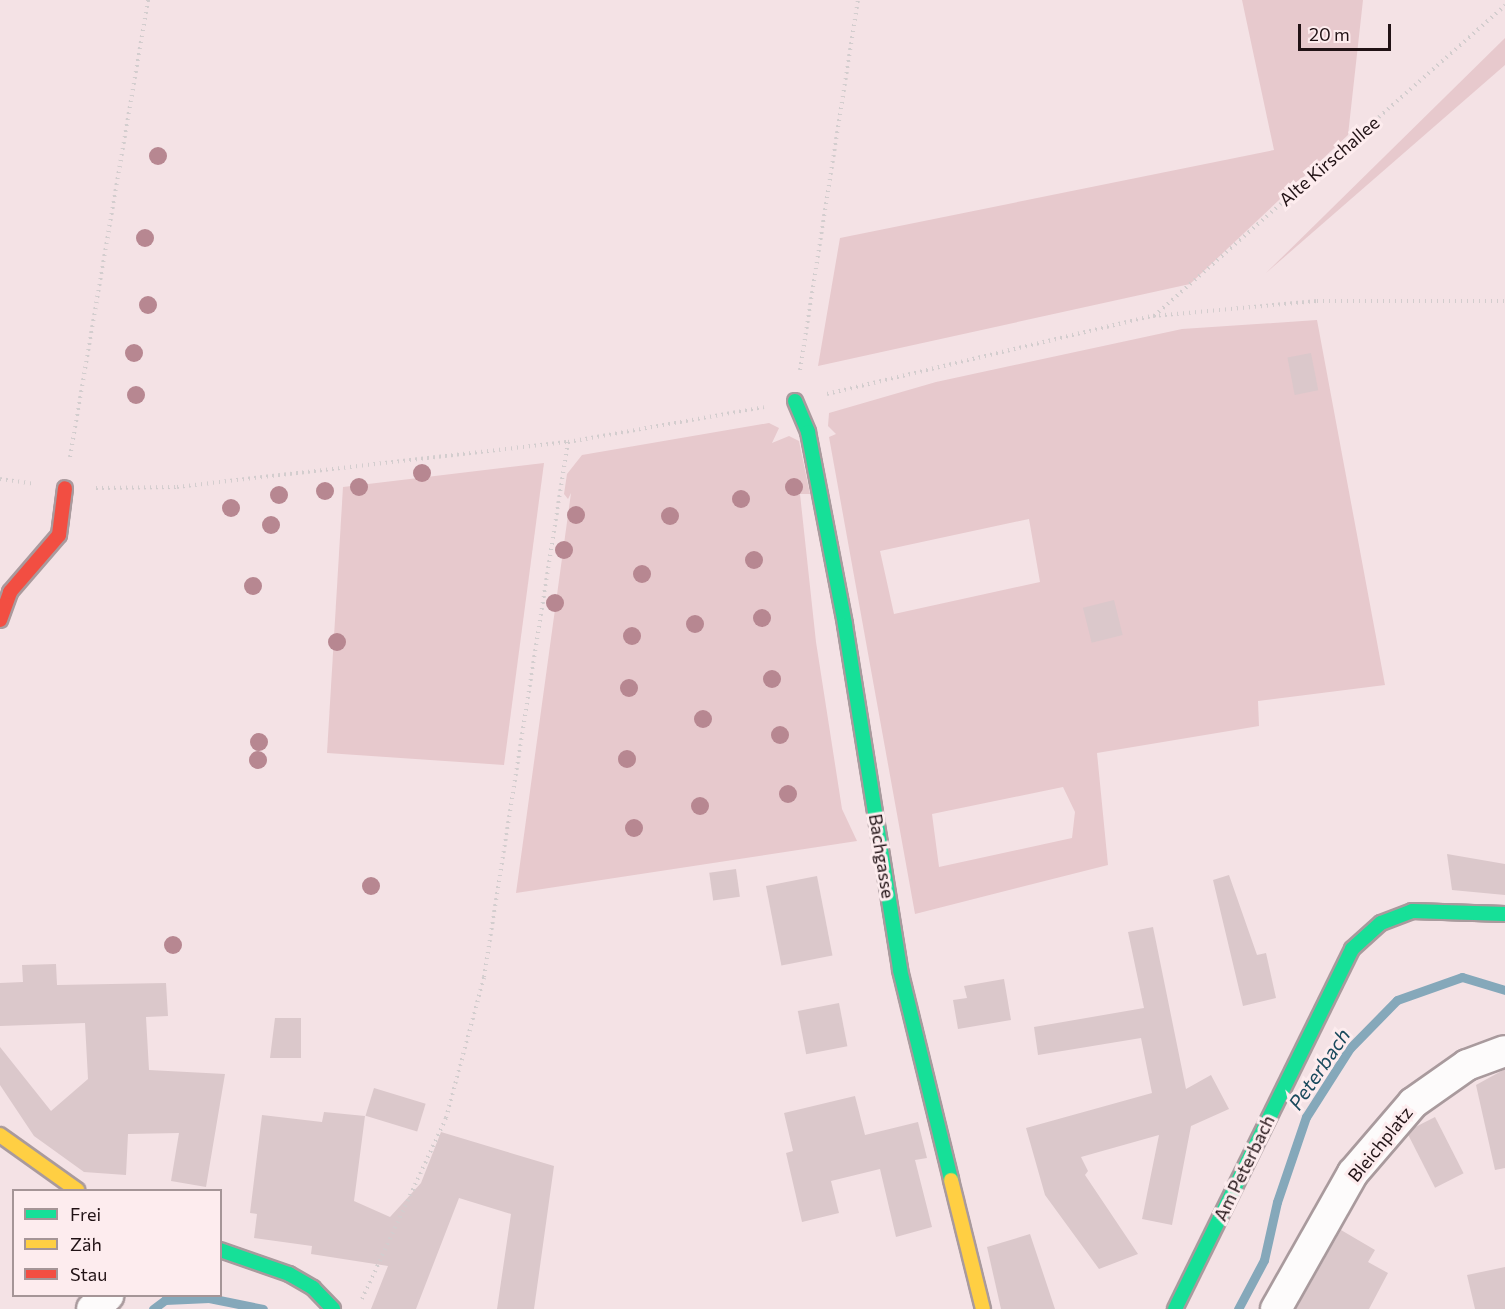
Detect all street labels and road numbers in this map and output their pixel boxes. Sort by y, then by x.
street label: Alte Kirschallee [1274,112,1384,210]
street label: Bachgasse [865,812,899,900]
street label: Bleichplatz [1343,1102,1417,1186]
street label: Am Peterbach [1209,1112,1279,1224]

